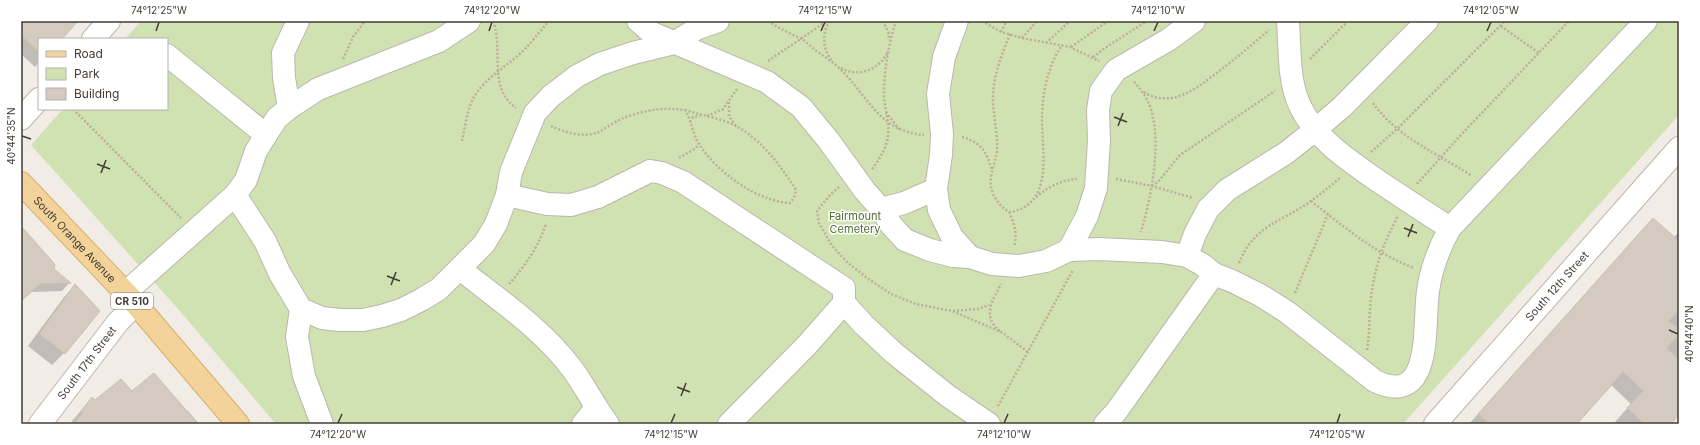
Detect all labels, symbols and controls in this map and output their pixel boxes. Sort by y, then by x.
text: 74°12'25"W [131,4,187,16]
text: 74°12'20"W [464,4,520,16]
text: 74°12'15"W [798,4,852,16]
text: 74°12'10"W [1131,4,1185,16]
text: 74°12'05"W [1463,4,1519,16]
legend [38,38,168,110]
text: Road [74,46,103,61]
text: Park [74,66,100,81]
text: Building [74,86,119,101]
text: 40°44'35"N [5,107,17,165]
street label: South Orange Avenue [31,194,119,286]
park label: Fairmount Cemetery [829,209,882,236]
street label: South 12th Street [1522,248,1592,324]
road number: CR 510 [111,293,153,309]
text: 40°44'40"N [1683,305,1695,363]
street label: South 17th Street [54,323,119,402]
text: 74°12'20"W [310,428,366,440]
text: 74°12'15"W [644,428,698,440]
text: 74°12'10"W [977,428,1031,440]
text: 74°12'05"W [1309,428,1365,440]

